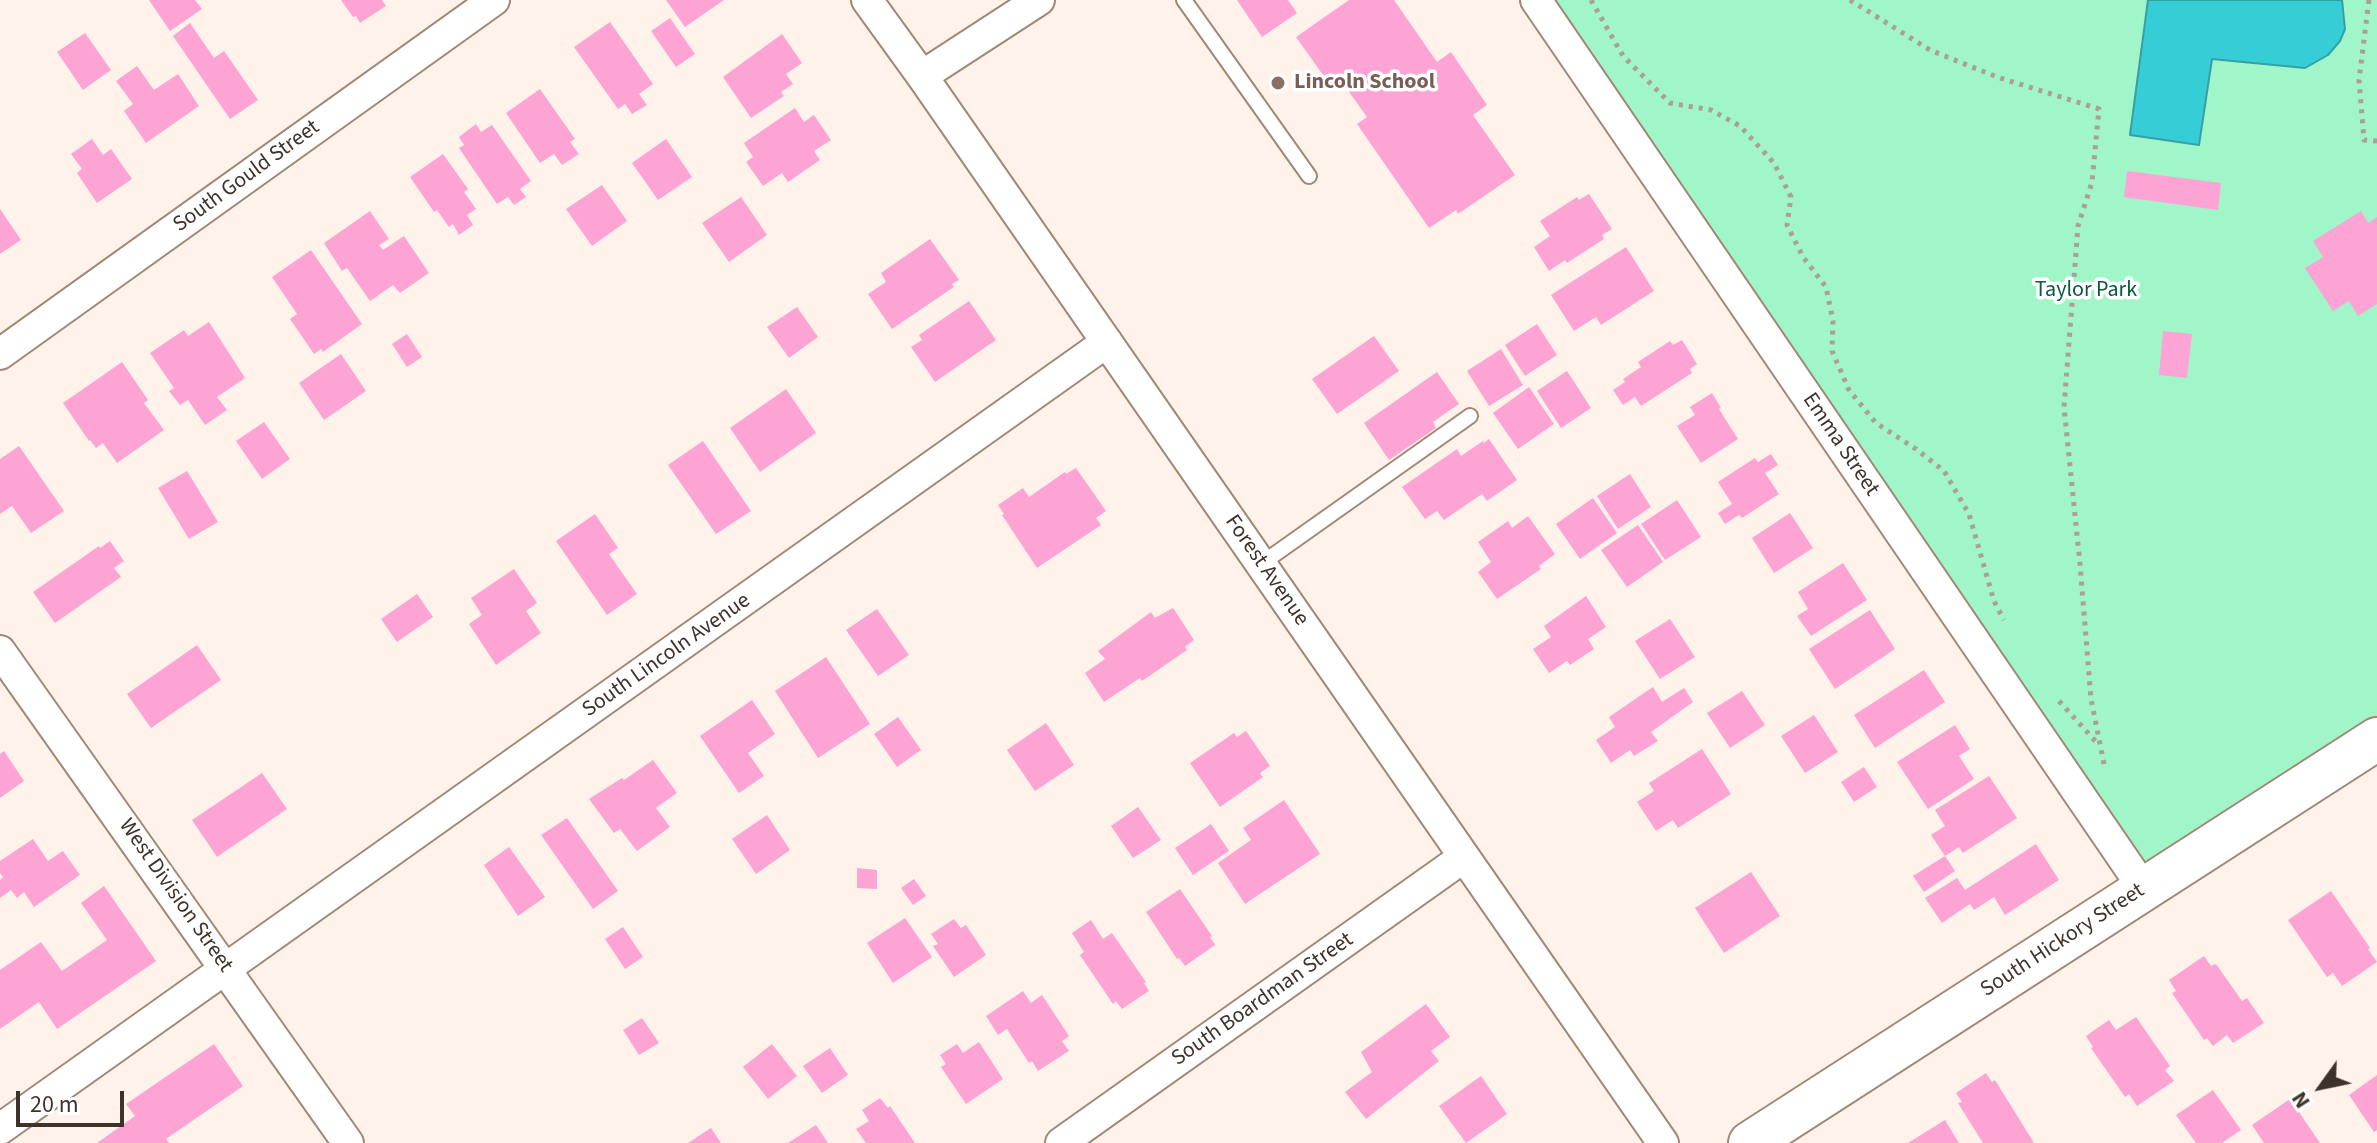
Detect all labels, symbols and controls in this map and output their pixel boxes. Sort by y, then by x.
place label: Lincoln School [1294,70,1435,96]
marker: Lincoln School [1269,74,1287,92]
street label: South Gould Street [169,115,325,239]
park label: Taylor Park [2035,278,2137,304]
street label: Emma Street [1796,388,1884,502]
street label: Forest Avenue [1218,510,1314,632]
street label: South Lincoln Avenue [578,588,756,724]
street label: West Division Street [112,814,238,978]
street label: South Hickory Street [1976,878,2150,1004]
street label: South Boardman Street [1167,927,1359,1073]
north arrow [2281,1047,2361,1127]
scale bar [20,1075,128,1125]
text: N [2283,1085,2318,1115]
text: 20 m [30,1087,79,1122]

